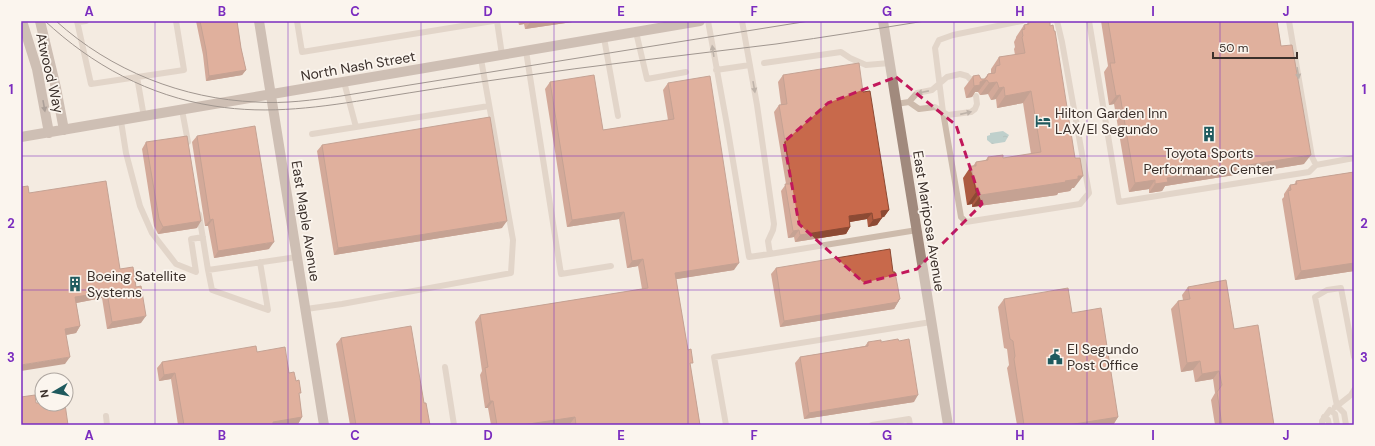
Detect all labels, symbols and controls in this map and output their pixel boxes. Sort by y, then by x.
text: A [84,3,94,20]
text: B [218,3,226,20]
text: C [350,3,360,20]
text: D [483,3,493,20]
text: E [617,3,625,20]
text: F [750,3,758,20]
text: G [882,3,892,20]
text: H [1015,3,1025,20]
text: I [1151,3,1155,20]
text: J [1282,3,1290,20]
street label: Atwood Way [32,31,68,115]
scale bar [1213,34,1297,60]
text: 50 m [1219,40,1248,56]
one-way arrow [710,45,716,57]
street label: North Nash Street [299,47,417,85]
one-way arrow [1295,67,1301,79]
text: 1 [9,81,13,98]
one-way arrow [751,81,757,93]
text: 1 [1362,81,1366,98]
one-way arrow [917,89,930,95]
one-way arrow [41,100,47,112]
place label: Hilton Garden Inn LAX/El Segundo [1055,104,1167,138]
one-way arrow [959,109,972,115]
hotel icon: Hilton Garden Inn LAX/El Segundo [1034,112,1052,130]
building icon: Toyota Sports Performance Center [1200,125,1218,143]
place label: Toyota Sports Performance Center [1143,144,1275,178]
street label: East Mariposa Avenue [909,149,949,293]
street label: East Maple Avenue [288,159,324,283]
text: 2 [7,215,15,232]
text: 2 [1360,215,1368,232]
place label: Boeing Satellite Systems [87,267,186,301]
building icon: Boeing Satellite Systems [66,275,84,293]
place label: El Segundo Post Office [1067,340,1139,374]
public building icon: El Segundo Post Office [1046,348,1064,366]
text: 3 [7,349,15,366]
text: 3 [1360,349,1368,366]
north arrow [34,372,74,412]
text: N [37,389,52,399]
text: A [84,427,94,444]
text: B [218,427,226,444]
text: C [350,427,360,444]
text: D [483,427,493,444]
text: E [617,427,625,444]
text: F [750,427,758,444]
text: G [882,427,892,444]
text: H [1015,427,1025,444]
text: I [1151,427,1155,444]
text: J [1282,427,1290,444]

